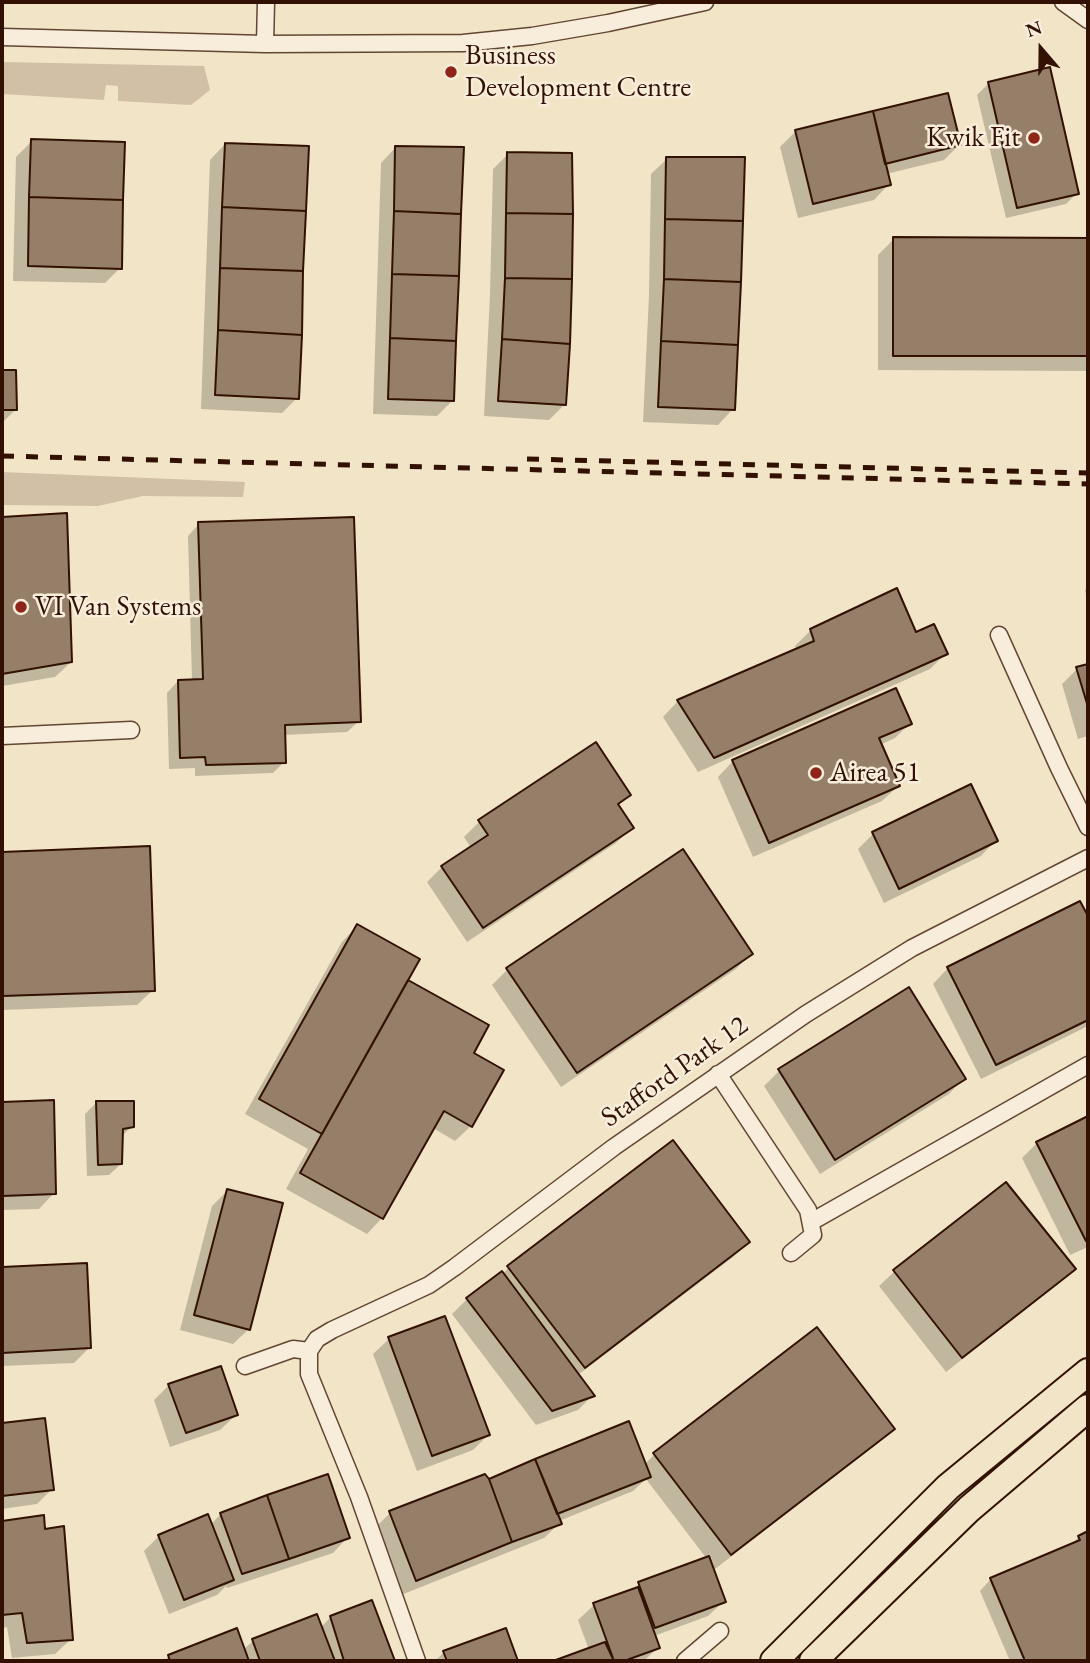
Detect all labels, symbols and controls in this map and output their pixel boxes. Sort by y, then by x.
north arrow [1006,14,1076,84]
text: N [1022,14,1045,43]
place label: Business Development Centre [465,39,691,105]
marker: Business Development Centre [443,64,459,80]
place label: Kwik Fit [926,121,1020,155]
marker: Kwik Fit [1026,130,1042,146]
place label: VI Van Systems [35,590,201,624]
marker: VI Van Systems [13,599,29,615]
place label: Airea 51 [830,756,920,790]
marker: Airea 51 [808,765,824,781]
street label: Stafford Park 12 [595,1009,755,1135]

